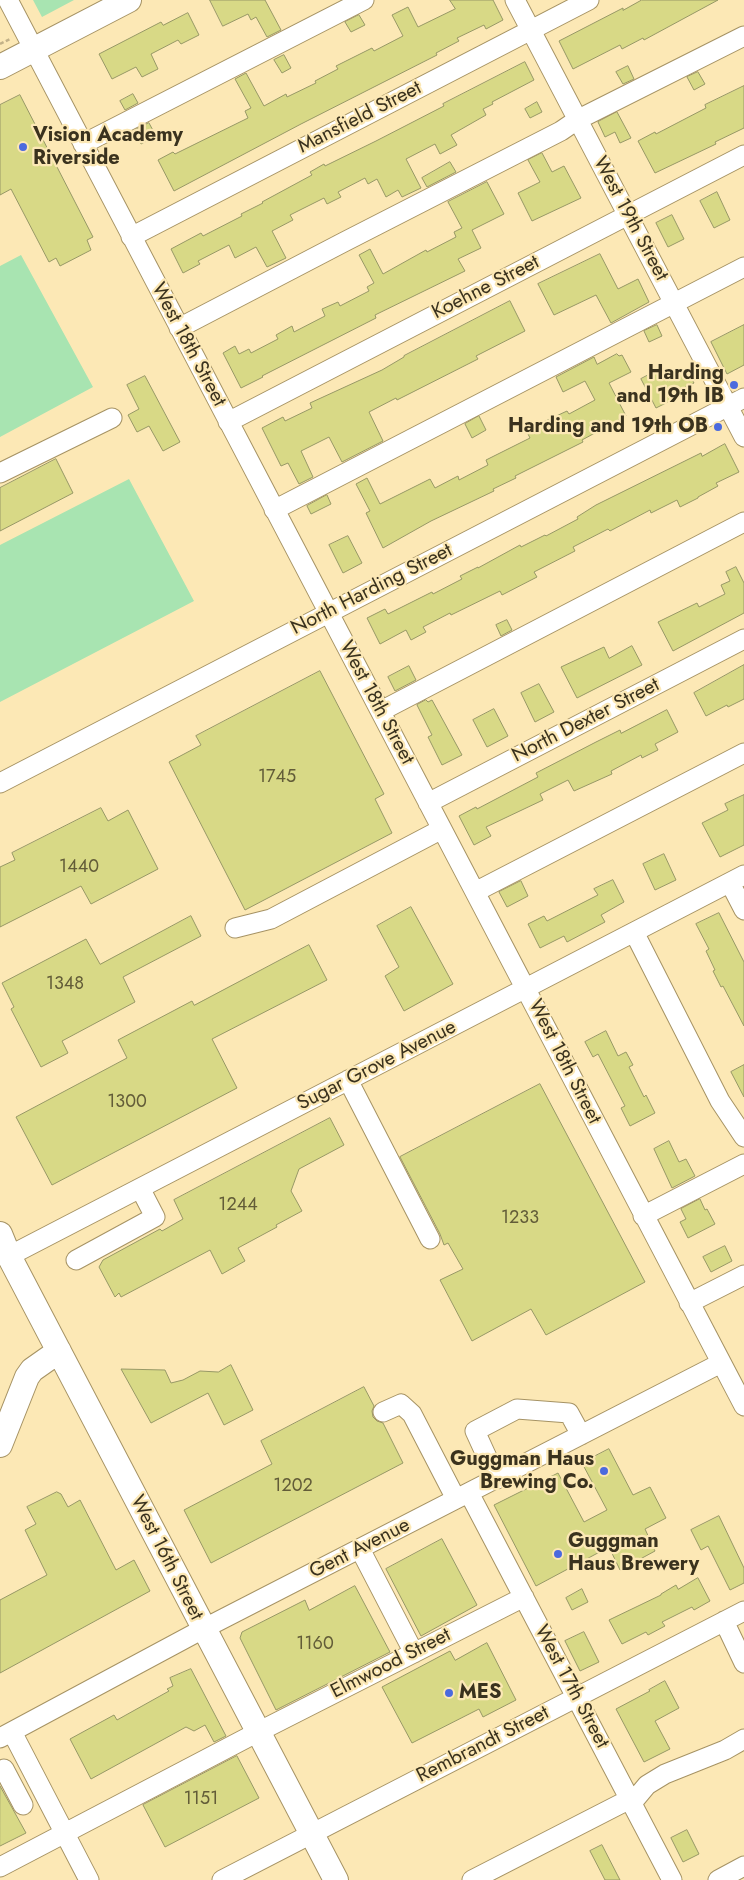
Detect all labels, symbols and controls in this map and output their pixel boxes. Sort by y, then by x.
street label: Mansfield Street [294,77,426,159]
place label: Vision Academy Riverside [33,124,183,171]
marker: Vision Academy Riverside [17,141,29,153]
street label: West 19th Street [587,153,673,285]
street label: Koehne Street [428,251,544,325]
street label: West 18th Street [145,279,231,411]
place label: Harding and 19th IB [616,362,724,409]
marker: Harding and 19th IB [728,379,740,391]
place label: Harding and 19th OB [508,415,708,439]
marker: Harding and 19th OB [712,421,724,433]
street label: North Harding Street [287,539,457,641]
street label: West 18th Street [333,637,419,769]
street label: North Dexter Street [508,673,664,769]
house number: 1745 [258,767,296,789]
house number: 1440 [59,857,99,879]
house number: 1348 [46,974,84,996]
street label: West 18th Street [522,996,606,1128]
street label: Sugar Grove Avenue [294,1016,460,1116]
house number: 1300 [107,1092,147,1114]
house number: 1244 [218,1195,258,1217]
house number: 1233 [501,1208,539,1230]
place label: Guggman Haus Brewing Co. [450,1448,594,1495]
marker: Guggman Haus Brewing Co. [598,1465,610,1477]
house number: 1202 [273,1476,313,1498]
street label: West 16th Street [124,1492,208,1624]
street label: Gent Avenue [306,1513,414,1585]
place label: Guggman Haus Brewery [568,1530,699,1577]
marker: Guggman Haus Brewery [552,1548,564,1560]
street label: West 17th Street [529,1621,613,1753]
street label: Elmwood Street [327,1623,455,1705]
house number: 1160 [296,1634,334,1656]
place label: MES [459,1681,501,1705]
marker: MES [443,1687,455,1699]
street label: Rembrandt Street [413,1701,553,1789]
house number: 1151 [184,1789,218,1811]

